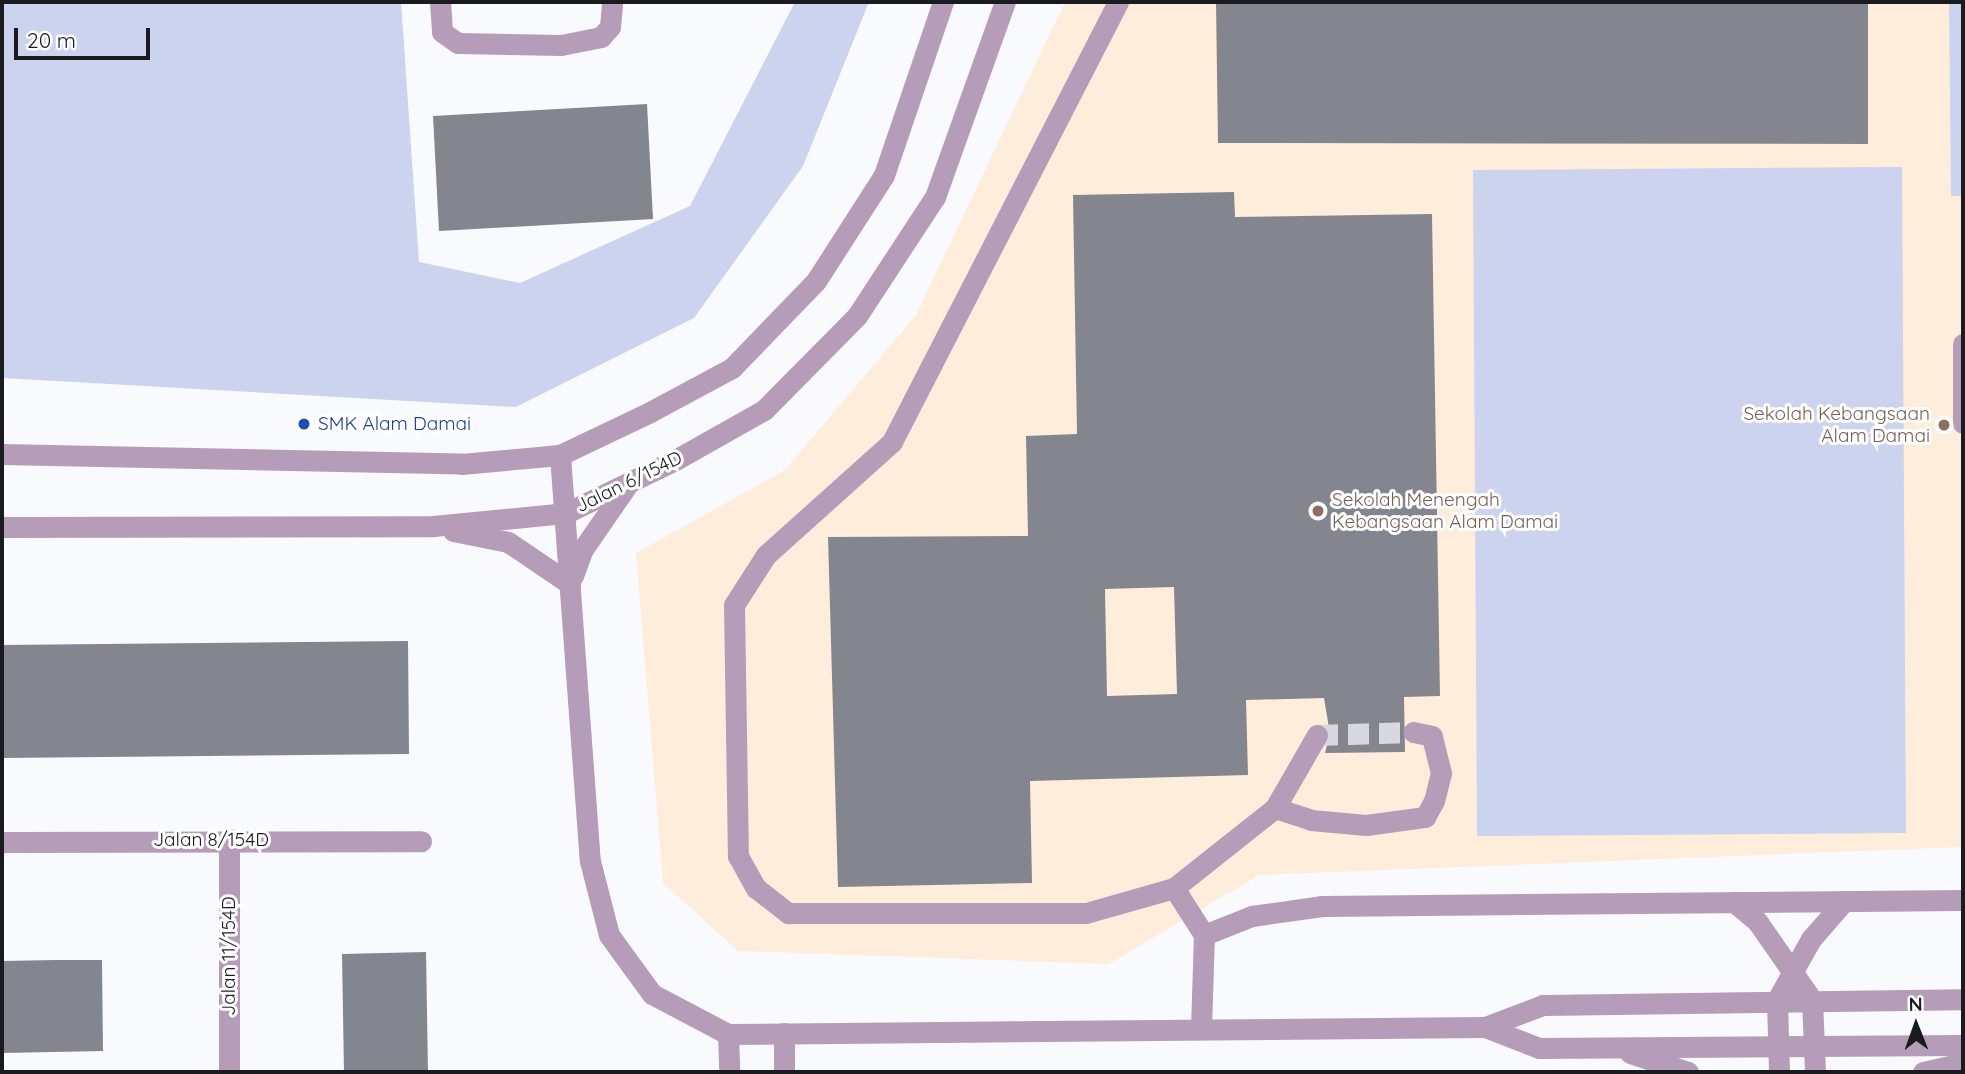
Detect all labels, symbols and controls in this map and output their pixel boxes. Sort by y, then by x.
scale bar [18,14,154,58]
text: 20 m [27,27,76,53]
place label: Sekolah Kebangsaan Alam Damai [1743,403,1930,447]
place label: SMK Alam Damai [318,413,471,435]
marker: SMK Alam Damai [296,416,312,432]
marker: Sekolah Kebangsaan Alam Damai [1936,417,1952,433]
street label: Jalan 6/154D [572,446,686,518]
place label: Sekolah Menengah Kebangsaan Alam Damai [1332,489,1558,533]
marker: Sekolah Menengah Kebangsaan Alam Damai [1310,503,1326,519]
street label: Jalan 8/154D [153,829,269,851]
street label: Jalan 11/154D [218,896,240,1016]
north arrow [1881,990,1951,1060]
text: N [1908,992,1923,1016]

